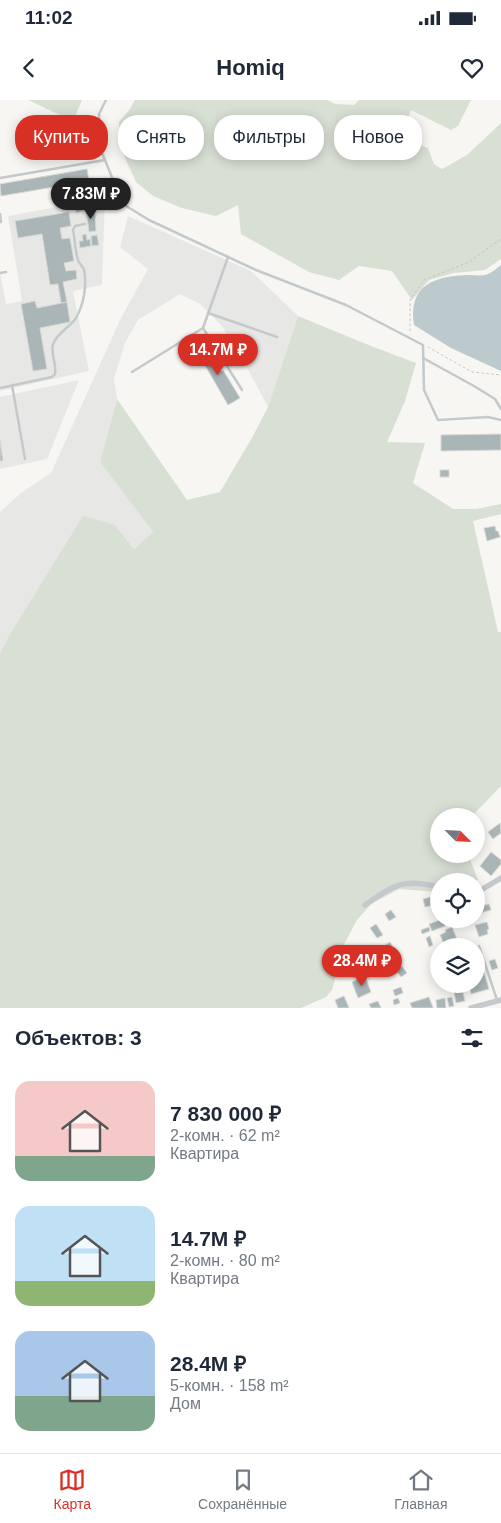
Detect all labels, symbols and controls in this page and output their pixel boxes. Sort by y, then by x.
text: 11:02 [25,7,73,28]
icon: back [15,54,43,82]
icon: heart [458,54,486,82]
text: Homiq [216,55,285,80]
chip: Купить [15,115,108,160]
chip: Снять [118,115,204,160]
chip: Фильтры [214,115,324,160]
chip: Новое [334,115,422,160]
pin: 7.83M ₽ [45,178,137,220]
text: 7.83M ₽ [62,185,120,202]
pin: 14.7M ₽ [172,334,264,376]
text: 14.7M ₽ [189,341,247,358]
north arrow [430,808,485,862]
map controls [430,808,485,993]
button: locate [430,873,485,928]
button: layers [430,938,485,993]
pin: 28.4M ₽ [316,944,408,987]
text: 28.4M ₽ [333,952,391,969]
icon: filters [458,1024,486,1052]
text: Объектов: 3 [15,1026,142,1049]
icon: home [55,1101,115,1161]
text: 7 830 000 ₽ [170,1102,281,1125]
text: 2-комн. · 62 m² [170,1127,280,1144]
text: Квартира [170,1145,239,1162]
icon: home [55,1226,115,1286]
text: 14.7M ₽ [170,1227,246,1250]
text: 2-комн. · 80 m² [170,1252,280,1269]
text: Квартира [170,1270,239,1287]
icon: home [55,1351,115,1411]
text: 28.4M ₽ [170,1352,246,1375]
text: 5-комн. · 158 m² [170,1377,289,1394]
text: Дом [170,1395,201,1412]
tab: Карта [54,1466,91,1512]
tab: Сохранённые [198,1466,287,1512]
tab: Главная [394,1466,447,1512]

